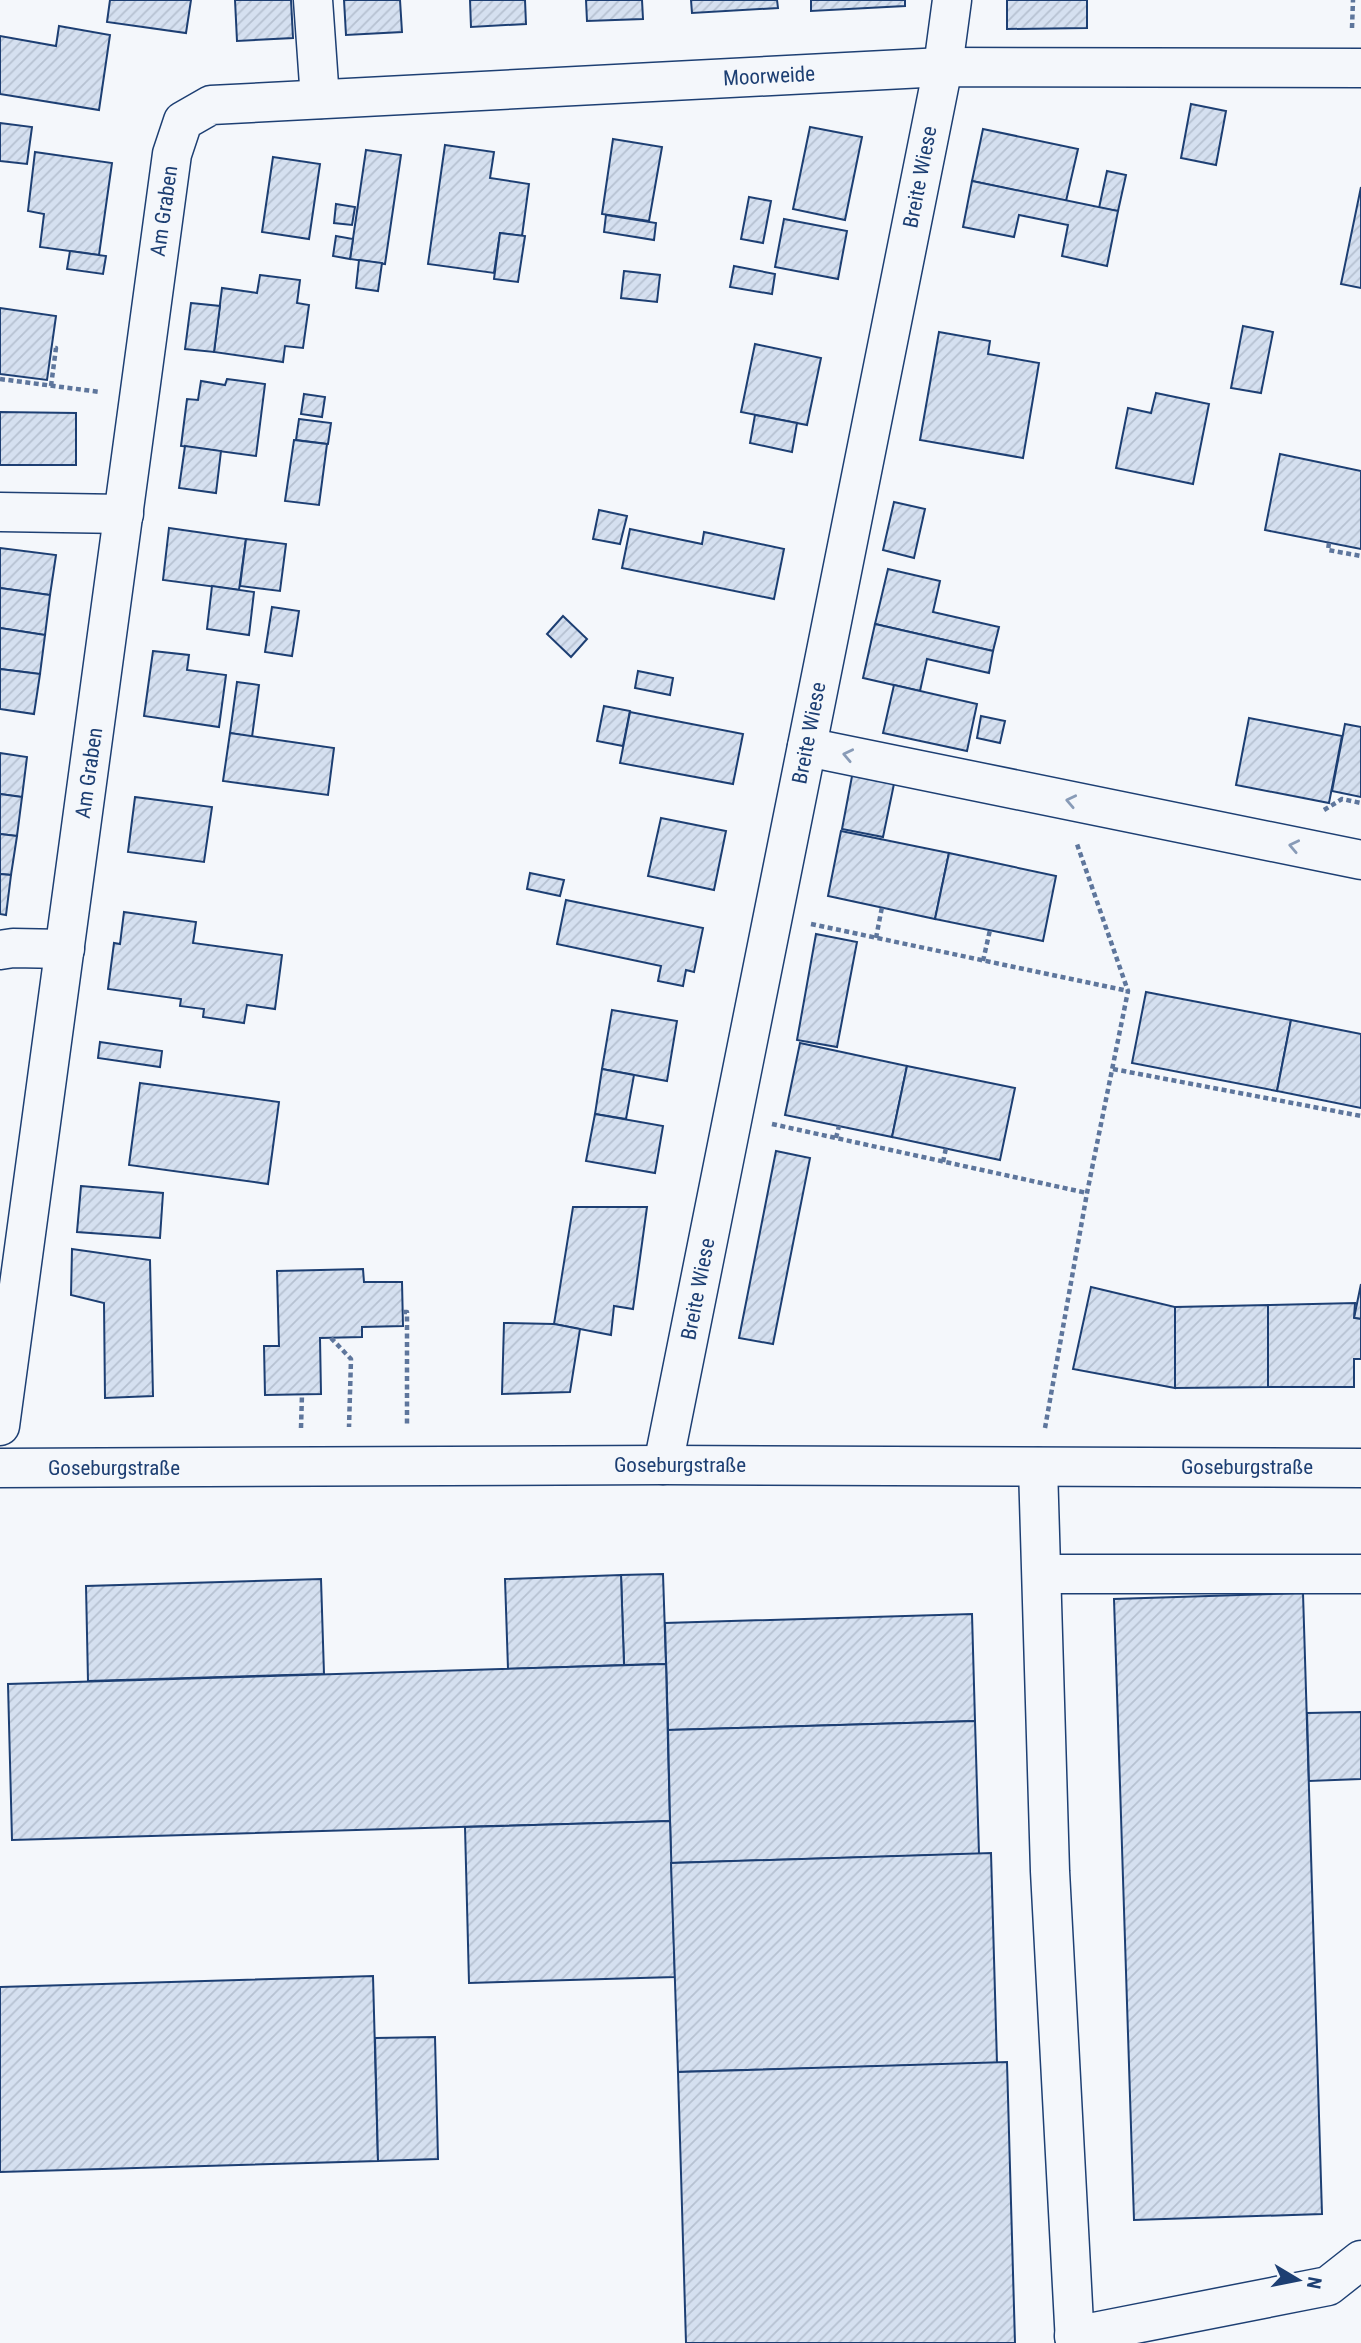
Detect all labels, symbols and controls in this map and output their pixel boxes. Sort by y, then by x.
street label: Moorweide [722,62,816,90]
street label: Breite Wiese [898,124,942,230]
street label: Am Graben [146,164,182,258]
street label: Breite Wiese [787,680,831,786]
street label: Am Graben [71,726,107,820]
one-way arrow [842,749,854,764]
one-way arrow [1065,794,1077,809]
one-way arrow [1288,840,1300,855]
street label: Breite Wiese [676,1236,720,1342]
street label: Goseburgstraße [614,1453,746,1477]
street label: Goseburgstraße [1181,1455,1313,1479]
street label: Goseburgstraße [48,1456,180,1480]
north arrow [1263,2245,1333,2315]
text: N [1302,2275,1327,2291]

